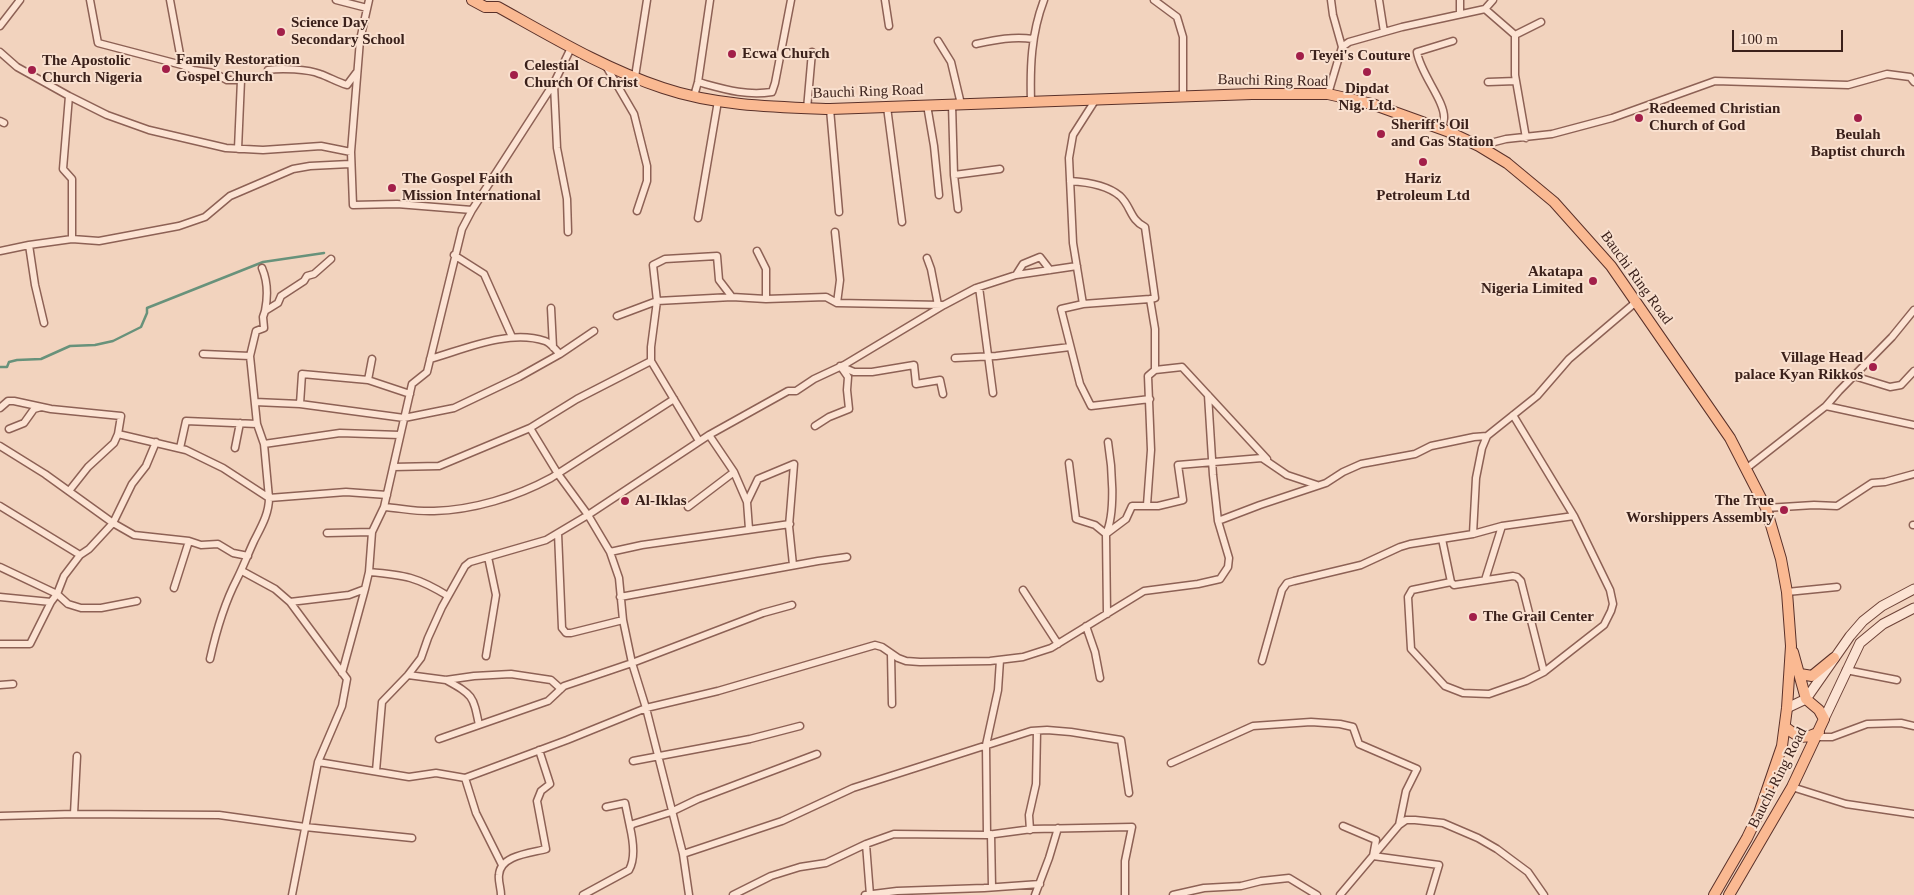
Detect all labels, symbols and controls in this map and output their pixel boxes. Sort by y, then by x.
place label: Science Day Secondary School [291,14,405,49]
scale bar [1734,20,1845,52]
marker: Science Day Secondary School [275,26,287,38]
text: 100 m [1740,31,1778,47]
place label: Ecwa Church [742,45,830,63]
place label: Teyei's Couture [1310,47,1410,65]
marker: Ecwa Church [726,48,738,60]
marker: Teyei's Couture [1294,50,1306,62]
place label: Family Restoration Gospel Church [176,51,300,86]
place label: The Apostolic Church Nigeria [42,52,142,87]
place label: Celestial Church Of Christ [524,57,638,92]
marker: Family Restoration Gospel Church [160,63,172,75]
marker: The Apostolic Church Nigeria [26,64,38,76]
marker: Dipdat Nig. Ltd. [1361,66,1373,78]
marker: Celestial Church Of Christ [508,69,520,81]
street label: Bauchi Ring Road [1217,71,1329,91]
place label: Dipdat Nig. Ltd. [1338,80,1396,115]
street label: Bauchi Ring Road [812,81,924,103]
place label: Redeemed Christian Church of God [1649,100,1780,135]
marker: Redeemed Christian Church of God [1633,112,1645,124]
marker: Beulah Baptist church [1852,112,1864,124]
place label: Sheriff's Oil and Gas Station [1391,116,1494,151]
place label: Beulah Baptist church [1811,126,1905,161]
marker: Sheriff's Oil and Gas Station [1375,128,1387,140]
marker: Hariz Petroleum Ltd [1417,156,1429,168]
place label: The Gospel Faith Mission International [402,170,541,205]
place label: Hariz Petroleum Ltd [1376,170,1470,205]
marker: The Gospel Faith Mission International [386,182,398,194]
street label: Bauchi Ring Road [1596,228,1676,328]
place label: Akatapa Nigeria Limited [1481,263,1583,298]
marker: Akatapa Nigeria Limited [1587,275,1599,287]
place label: Village Head palace Kyan Rikkos [1735,349,1863,384]
marker: Village Head palace Kyan Rikkos [1867,361,1879,373]
place label: Al-Iklas [635,492,687,510]
place label: The True Worshippers Assembly [1626,492,1774,527]
marker: Al-Iklas [619,495,631,507]
marker: The True Worshippers Assembly [1778,504,1790,516]
place label: The Grail Center [1483,608,1594,626]
marker: The Grail Center [1467,611,1479,623]
street label: Bauchi Ring Road [1745,725,1811,831]

